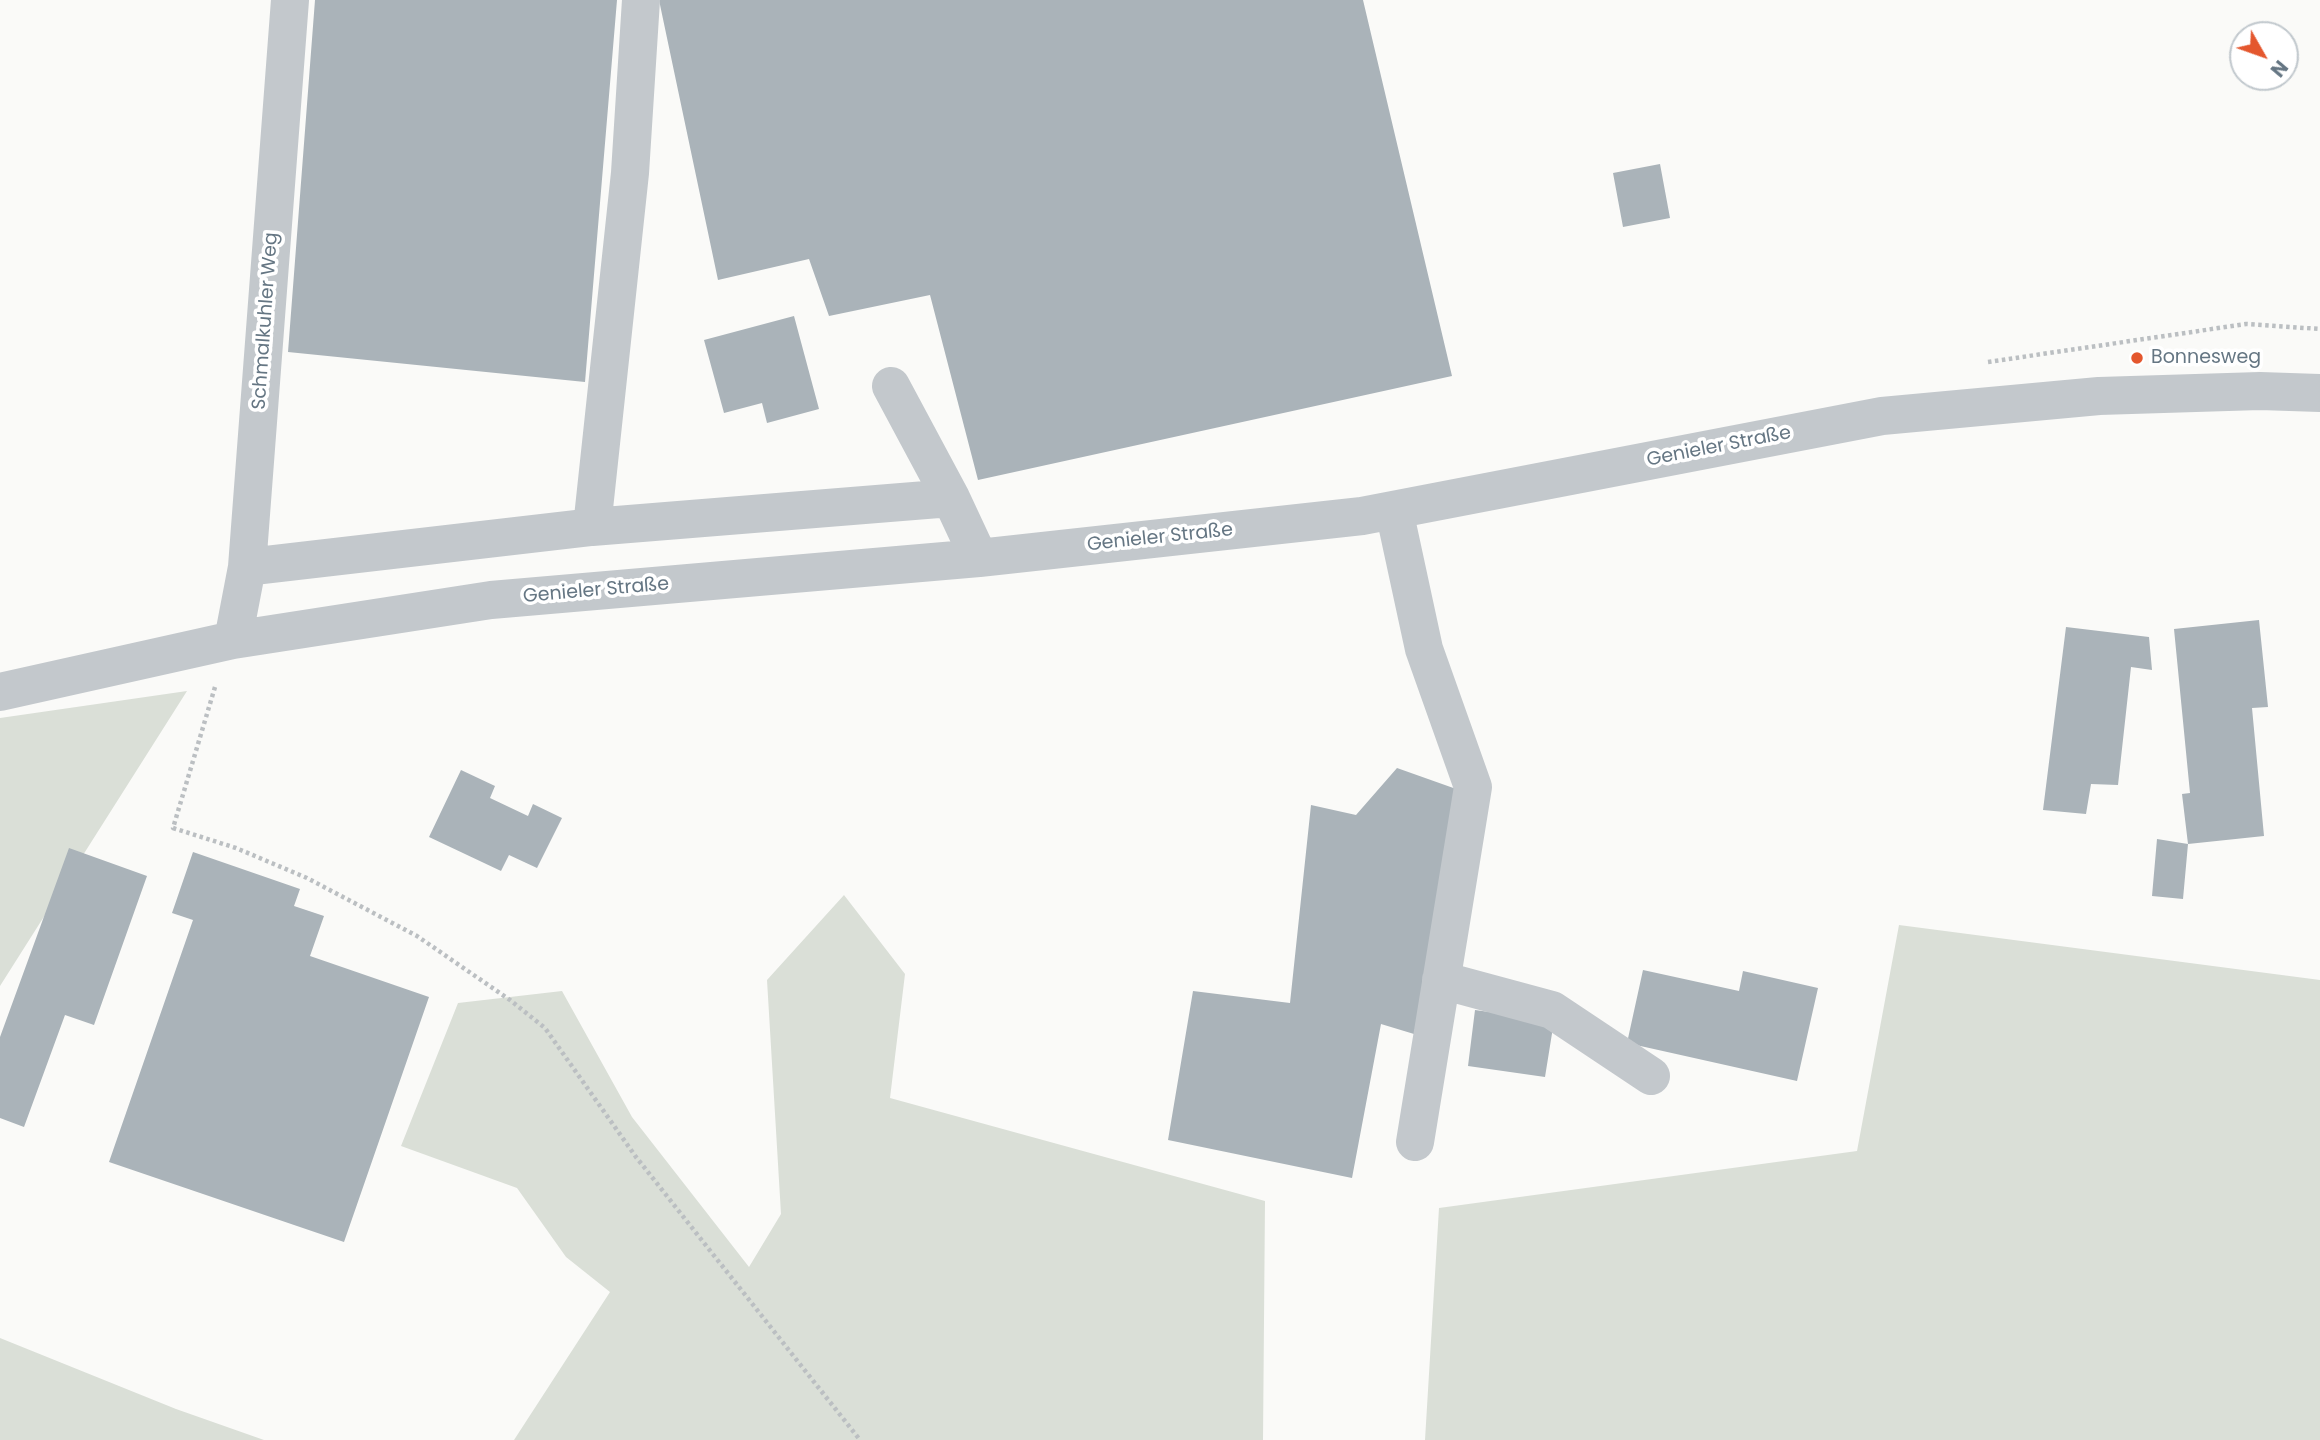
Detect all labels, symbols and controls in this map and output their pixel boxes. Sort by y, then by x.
north arrow [2229,21,2299,91]
text: N [2264,54,2294,83]
street label: Schmalkuhler Weg [248,232,284,410]
place label: Bonnesweg [2151,347,2261,369]
marker: Bonnesweg [2129,350,2145,366]
street label: Genieler Straße [1645,422,1793,472]
street label: Genieler Straße [1086,519,1234,557]
street label: Genieler Straße [522,573,670,609]

